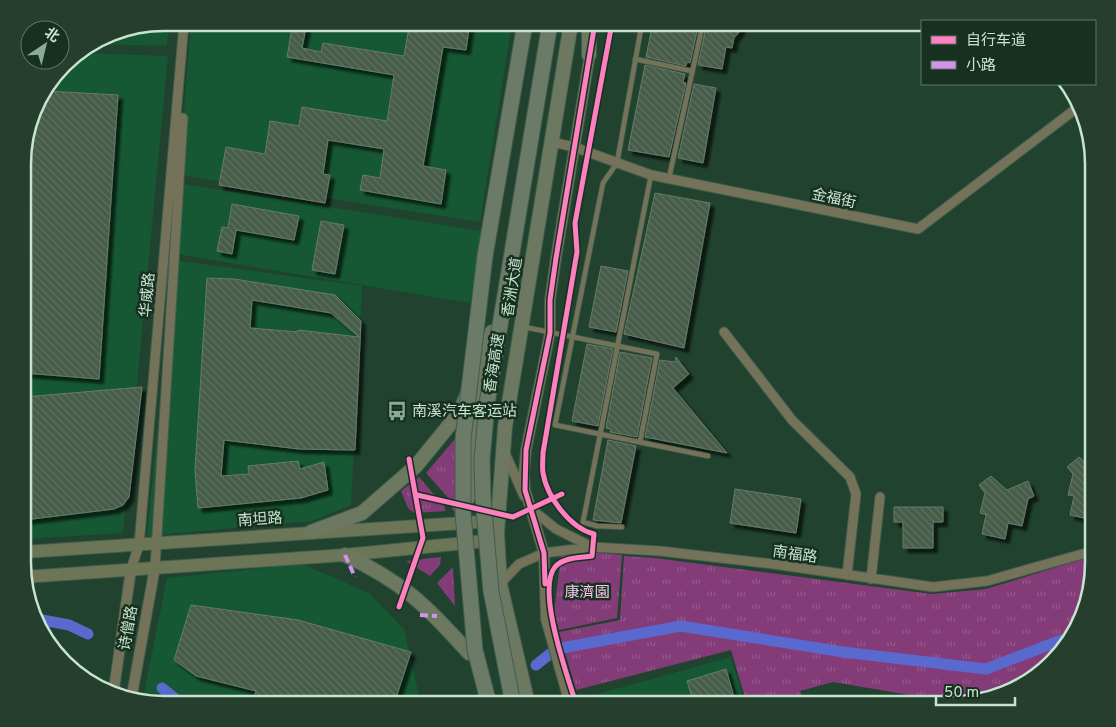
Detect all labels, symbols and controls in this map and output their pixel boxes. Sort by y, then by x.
north arrow [20,20,70,70]
legend [921,20,1096,85]
text: 北 [41,25,62,47]
text: 自行车道 [966,32,1026,51]
text: 小路 [966,57,996,76]
street label: 金福街 [810,185,858,213]
street label: 香洲大道 [498,256,528,318]
street label: 华威路 [136,272,160,318]
street label: 香海高速 [481,332,510,394]
bus stop icon: 南溪汽车客运站 [386,400,408,422]
place label: 南溪汽车客运站 [412,403,517,422]
street label: 南坦路 [237,509,283,532]
street label: 南福路 [771,543,818,568]
park label: 康濟園 [564,584,610,603]
street label: 诗僧路 [116,604,143,652]
scale bar [936,674,1015,706]
text: 50 m [944,684,979,703]

